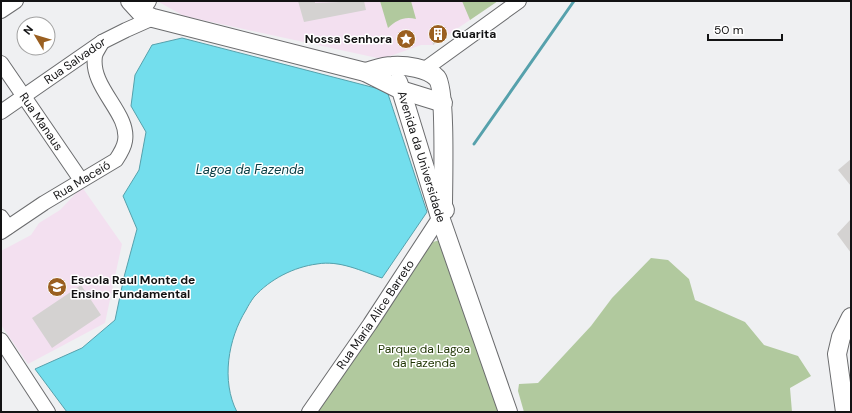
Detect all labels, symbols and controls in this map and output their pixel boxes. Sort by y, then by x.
north arrow [16,16,56,56]
scale bar [708,16,782,42]
text: N [20,22,36,37]
text: 50 m [714,22,743,38]
building icon: Guarita [427,23,449,45]
place label: Guarita [452,26,496,42]
place icon: Nossa Senhora [395,28,417,50]
place label: Nossa Senhora [305,31,392,47]
street label: Rua Salvador [41,33,109,88]
street label: Avenida da Universidade [394,89,449,225]
street label: Rua Manaus [16,90,67,154]
street label: Rua Maceió [50,157,114,204]
water label: Lagoa da Fazenda [196,161,304,178]
street label: Rua Maria Alice Barreto [333,257,418,372]
place label: Escola Raul Monte de Ensino Fundamental [71,272,195,302]
school or university icon: Escola Raul Monte de Ensino Fundamental [46,276,68,298]
park label: Parque da Lagoa da Fazenda [378,341,470,371]

